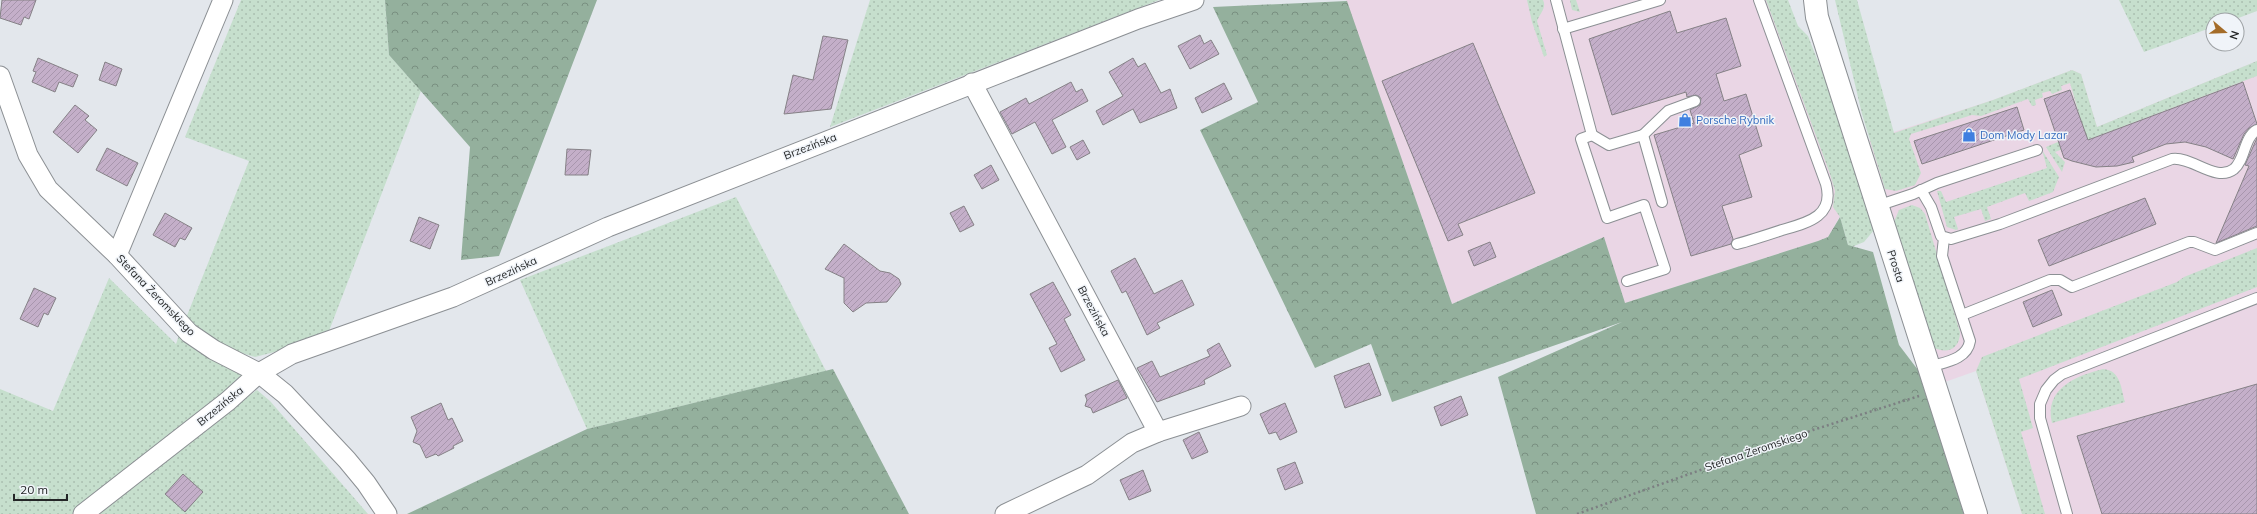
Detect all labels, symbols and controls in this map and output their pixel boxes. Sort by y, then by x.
north arrow [2205,12,2245,52]
text: N [2226,29,2242,41]
shop icon: Porsche Rybnik [1677,112,1693,128]
place label: Porsche Rybnik [1696,113,1774,127]
shop icon: Dom Mody Lazar [1961,127,1977,143]
place label: Dom Mody Lazar [1980,128,2067,142]
street label: Brzezińska [782,130,838,162]
street label: Prosta [1884,248,1908,284]
street label: Stefana Żeromskiego [114,251,198,339]
street label: Brzezińska [483,253,539,289]
street label: Brzezińska [1075,283,1113,339]
street label: Brzezińska [194,383,246,429]
street label: Stefana Żeromskiego [1703,426,1809,474]
scale bar [14,476,67,502]
text: 20 m [20,482,48,497]

